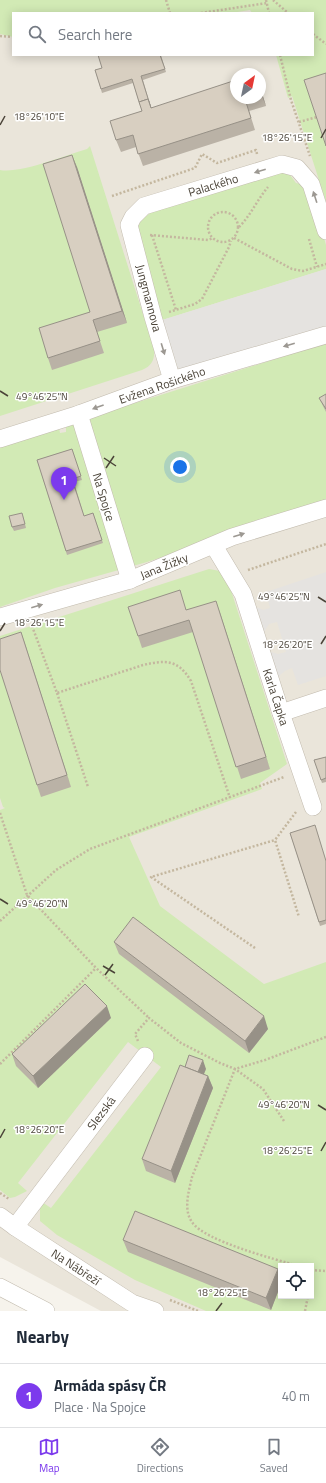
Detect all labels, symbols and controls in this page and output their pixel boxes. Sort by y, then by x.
search box [12,12,314,56]
icon: search [26,23,48,45]
text: Search here [58,23,132,46]
north arrow [230,68,266,104]
text: 18°26'10"E [14,109,65,124]
text: 18°26'15"E [262,130,313,145]
street label: Palackého [186,168,240,202]
one-way arrow [253,168,265,174]
one-way arrow [312,191,318,203]
street label: Jungmannova [131,262,167,334]
one-way arrow [160,343,166,355]
one-way arrow [282,343,295,349]
street label: Evžena Rošického [116,361,208,409]
text: 49°46'25"N [16,389,68,404]
one-way arrow [92,404,104,410]
your location [170,457,190,477]
pin: 1 [51,467,77,500]
street label: Na Spojce [88,470,120,524]
one-way arrow [233,532,245,538]
street label: Jana Žižky [137,548,191,584]
text: 49°46'25"N [258,589,310,604]
one-way arrow [32,603,44,609]
text: 18°26'15"E [14,615,65,630]
text: 18°26'20"E [262,637,313,652]
street label: Karla Čapka [258,666,294,728]
text: 49°46'20"N [16,896,68,911]
street label: Slezská [82,1092,120,1134]
text: 49°46'20"N [258,1097,310,1112]
text: 18°26'20"E [14,1122,65,1137]
text: 18°26'25"E [262,1143,313,1158]
street label: Na Nábřeží [48,1244,106,1291]
map controls [278,1263,314,1299]
button: locate [278,1263,314,1299]
text: 18°26'25"E [197,1285,248,1300]
text: Nearby [16,1324,69,1350]
text: Armáda spásy ČR [54,1374,166,1397]
text: 1 [25,1386,33,1406]
text: 40 m [282,1386,310,1406]
text: Place · Na Spojce [54,1397,146,1417]
tab: Map [38,1436,60,1476]
tab: Directions [137,1436,183,1476]
tab: Saved [260,1436,288,1476]

